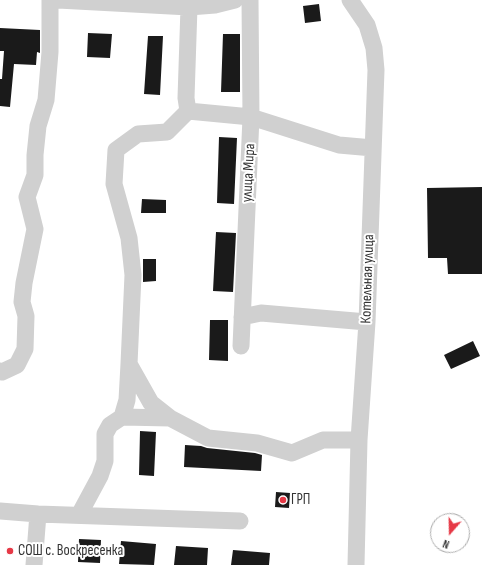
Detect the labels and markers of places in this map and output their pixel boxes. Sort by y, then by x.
place label: ГРП [291,491,310,509]
marker: ГРП [278,495,288,505]
place label: СОШ с. Воскресенка [18,542,123,560]
marker: СОШ с. Воскресенка [5,546,15,556]

